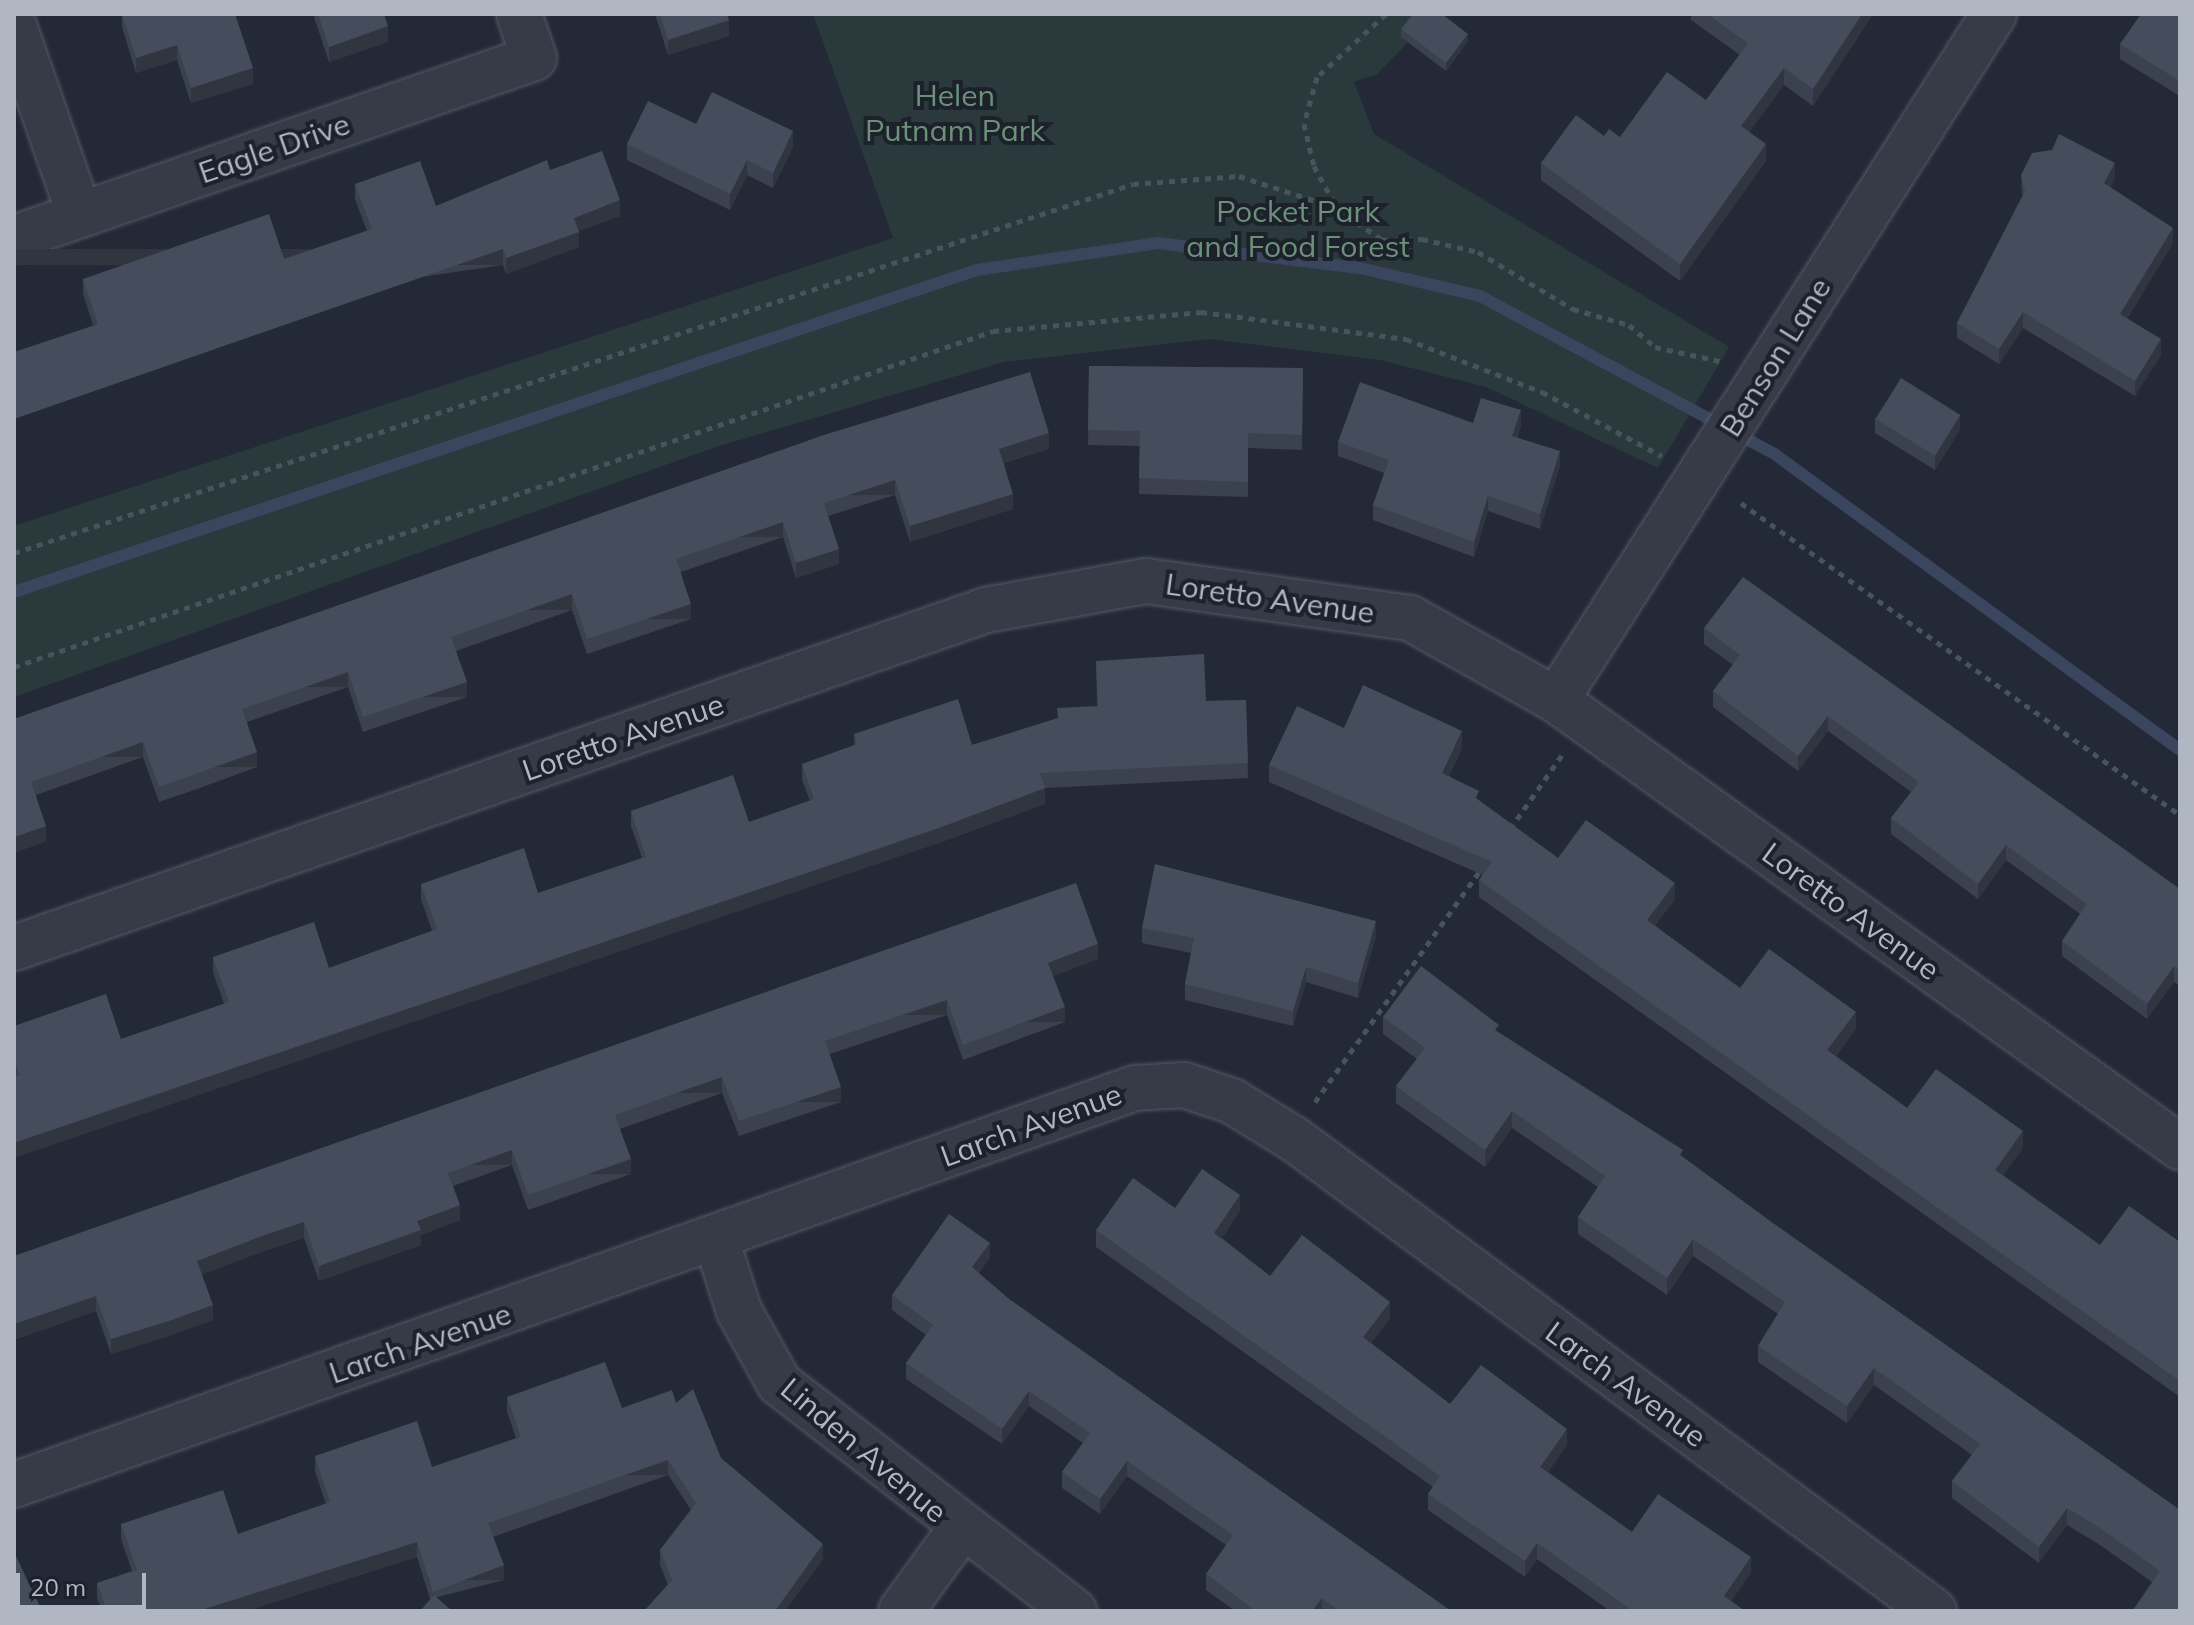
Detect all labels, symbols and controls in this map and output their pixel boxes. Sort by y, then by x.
park label: Helen Putnam Park [865,77,1045,148]
street label: Eagle Drive [194,105,354,191]
park label: Pocket Park and Food Forest [1186,193,1410,264]
street label: Benson Lane [1712,271,1838,443]
street label: Loretto Avenue [1163,566,1377,630]
street label: Loretto Avenue [518,686,728,788]
street label: Loretto Avenue [1755,835,1947,987]
street label: Larch Avenue [936,1076,1126,1174]
street label: Larch Avenue [324,1295,516,1391]
street label: Larch Avenue [1539,1314,1713,1454]
street label: Linden Avenue [774,1370,954,1530]
scale bar [20,1557,150,1607]
text: 20 m [30,1572,86,1602]

